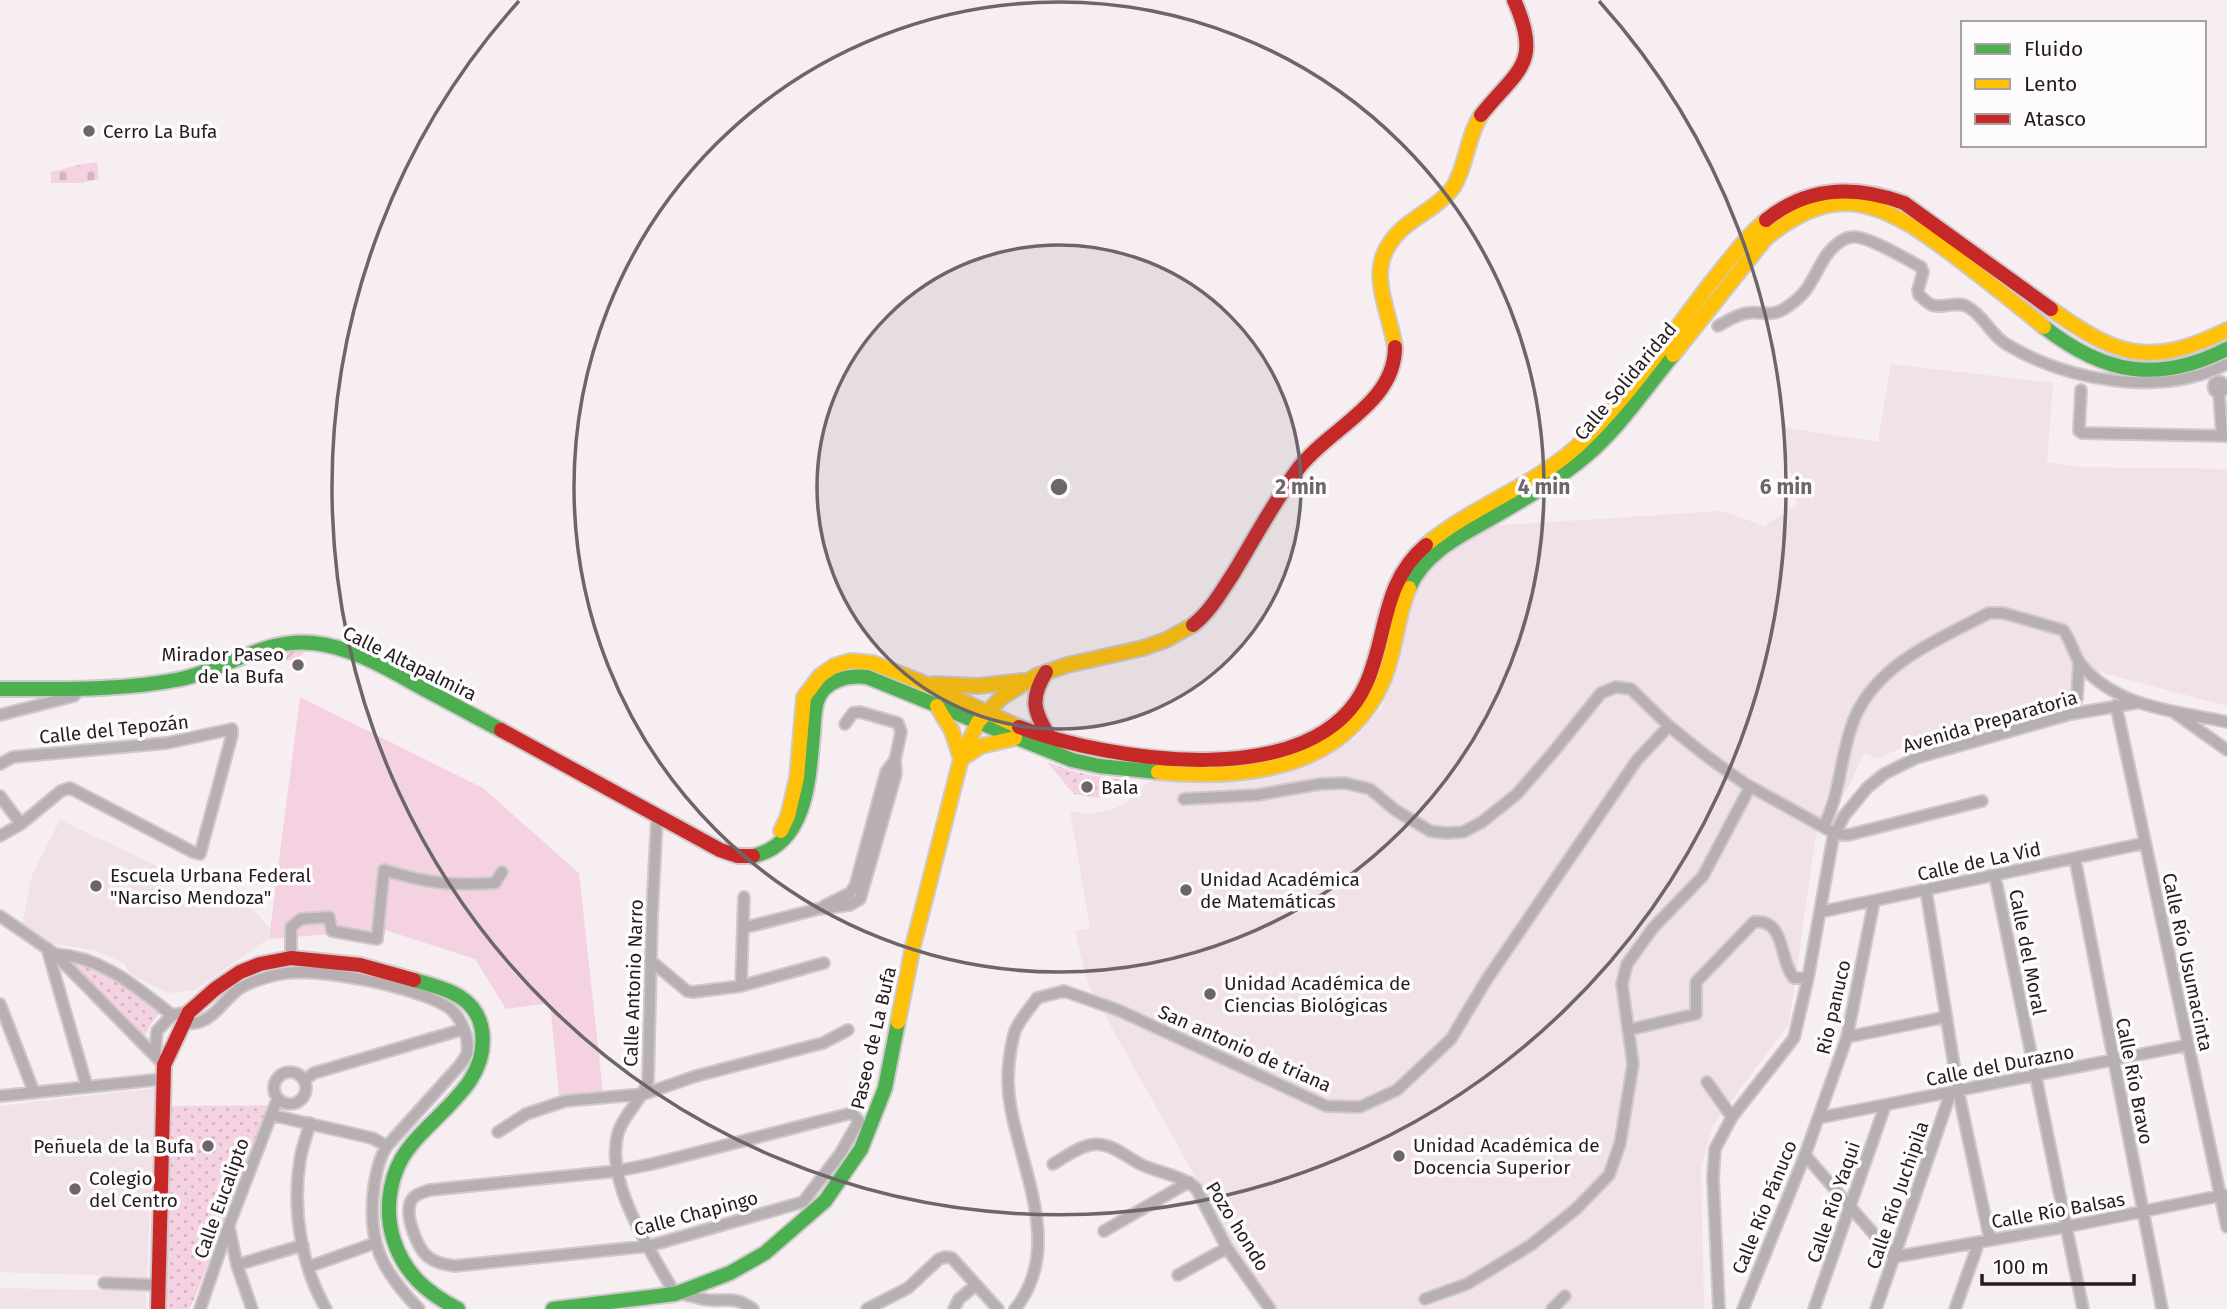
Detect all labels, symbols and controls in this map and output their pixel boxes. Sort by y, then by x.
legend [1961,21,2206,147]
text: Fluido [2024,36,2083,62]
text: Lento [2024,71,2077,97]
text: Atasco [2024,106,2086,132]
place label: Cerro La Bufa [103,120,217,143]
marker: Cerro La Bufa [81,123,97,139]
street label: Calle Solidaridad [1569,318,1681,445]
text: 2 min [1275,474,1327,500]
text: 4 min [1518,474,1570,500]
text: 6 min [1760,474,1812,500]
centre of rings [1047,475,1071,499]
street label: Calle Altapalmira [339,621,480,706]
place label: Mirador Paseo de la Bufa [162,643,284,688]
marker: Mirador Paseo de la Bufa [290,657,306,673]
street label: Avenida Preparatoria [1900,686,2080,757]
street label: Calle del Tepozán [38,710,190,749]
place label: Bala [1101,776,1139,799]
marker: Bala [1079,779,1095,795]
street label: Calle de La Vid [1915,837,2043,886]
place label: Escuela Urbana Federal "Narciso Mendoza" [110,864,311,909]
place label: Unidad Académica de Matemáticas [1200,868,1360,913]
street label: Calle Río Usumacinta [2157,871,2218,1053]
marker: Escuela Urbana Federal "Narciso Mendoza" [88,878,104,894]
marker: Unidad Académica de Matemáticas [1178,882,1194,898]
street label: Calle del Moral [2004,887,2051,1017]
street label: Calle Antonio Narro [619,899,648,1067]
street label: Rio panuco [1811,958,1856,1057]
street label: Paseo de La Bufa [846,964,901,1112]
place label: Unidad Académica de Ciencias Biológicas [1224,972,1411,1017]
marker: Unidad Académica de Ciencias Biológicas [1202,986,1218,1002]
street label: San antonio de triana [1155,1000,1335,1097]
street label: Calle Río Bravo [2111,1016,2158,1146]
street label: Calle del Durazno [1924,1040,2076,1091]
street label: Calle Río Juchipila [1861,1118,1934,1272]
place label: Unidad Académica de Docencia Superior [1413,1134,1600,1179]
place label: Peñuela de la Bufa [33,1135,194,1158]
street label: Calle Eucalipto [189,1135,254,1262]
street label: Calle Río Pánuco [1727,1137,1802,1277]
marker: Peñuela de la Bufa [200,1138,216,1154]
street label: Calle Río Yaqui [1802,1138,1865,1266]
marker: Unidad Académica de Docencia Superior [1391,1148,1407,1164]
place label: Colegio del Centro [89,1167,178,1212]
street label: Pozo hondo [1201,1177,1274,1275]
marker: Colegio del Centro [67,1181,83,1197]
street label: Calle Chapingo [632,1186,761,1241]
street label: Calle Río Balsas [1990,1187,2127,1234]
scale bar [1982,1242,2134,1286]
text: 100 m [1993,1254,2049,1280]

